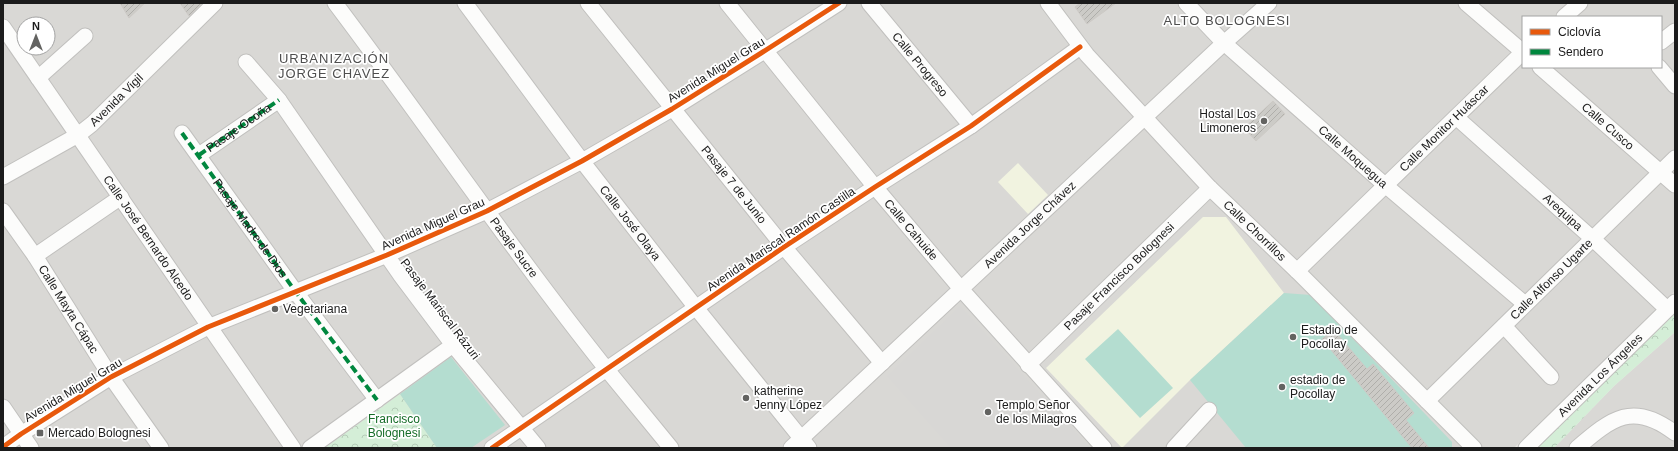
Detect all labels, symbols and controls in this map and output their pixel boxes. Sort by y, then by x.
district label: ALTO BOLOGNESI [1164,13,1290,28]
north arrow [16,16,56,56]
legend [1522,16,1662,68]
text: N [32,20,40,32]
text: Ciclovía [1558,25,1601,39]
street label: Calle Progreso [889,30,951,100]
street label: Avenida Miguel Grau [665,34,767,106]
text: Sendero [1558,45,1604,59]
district label: URBANIZACIÓN JORGE CHAVEZ [278,51,390,81]
street label: Avenida Vigil [87,71,146,129]
street label: Calle Monitor Huáscar [1397,82,1492,175]
street label: Pasaje Ocoña [203,100,274,155]
street label: Calle Cusco [1579,100,1637,153]
place label: Hostal Los Limoneros [1199,107,1256,135]
marker: Hostal Los Limoneros [1259,116,1269,126]
street label: Calle Moquegua [1315,122,1391,191]
street label: Pasaje 7 de Junio [699,143,769,227]
street label: Calle José Bernardo Alcedo [100,173,196,303]
street label: Pasaje Madre de Dios [210,176,290,280]
street label: Avenida Jorge Chávez [981,178,1079,271]
street label: Calle José Olaya [597,183,664,263]
street label: Avenida Mariscal Ramón Castilla [704,184,858,294]
street label: Arequipa [1540,191,1586,234]
street label: Avenida Miguel Grau [379,195,487,253]
street label: Calle Cahuide [881,196,941,263]
street label: Calle Chorrillos [1220,198,1289,264]
street label: Pasaje Sucre [487,215,541,281]
street label: Pasaje Francisco Bolognesi [1061,220,1177,333]
street label: Calle Alfonso Ugarte [1507,236,1596,323]
street label: Pasaje Mariscal Rázuri [397,256,483,362]
street label: Calle Mayta Cápac [35,262,101,356]
place label: Vegetariana [283,302,347,316]
marker: Vegetariana [270,304,280,314]
place label: Estadio de Pocollay [1301,323,1358,351]
street label: Avenida Los Ángeles [1555,331,1645,420]
marker: Estadio de Pocollay [1288,332,1298,342]
street label: Avenida Miguel Grau [21,355,125,425]
place label: estadio de Pocollay [1290,373,1346,401]
marker: estadio de Pocollay [1277,382,1287,392]
place label: katherine Jenny López [754,384,822,412]
marker: katherine Jenny López [741,393,751,403]
place label: Templo Señor de los Milagros [996,398,1077,426]
marker: Templo Señor de los Milagros [983,407,993,417]
park label: Francisco Bolognesi [368,412,420,440]
place label: Mercado Bolognesi [48,426,151,440]
marker: Mercado Bolognesi [35,428,45,438]

